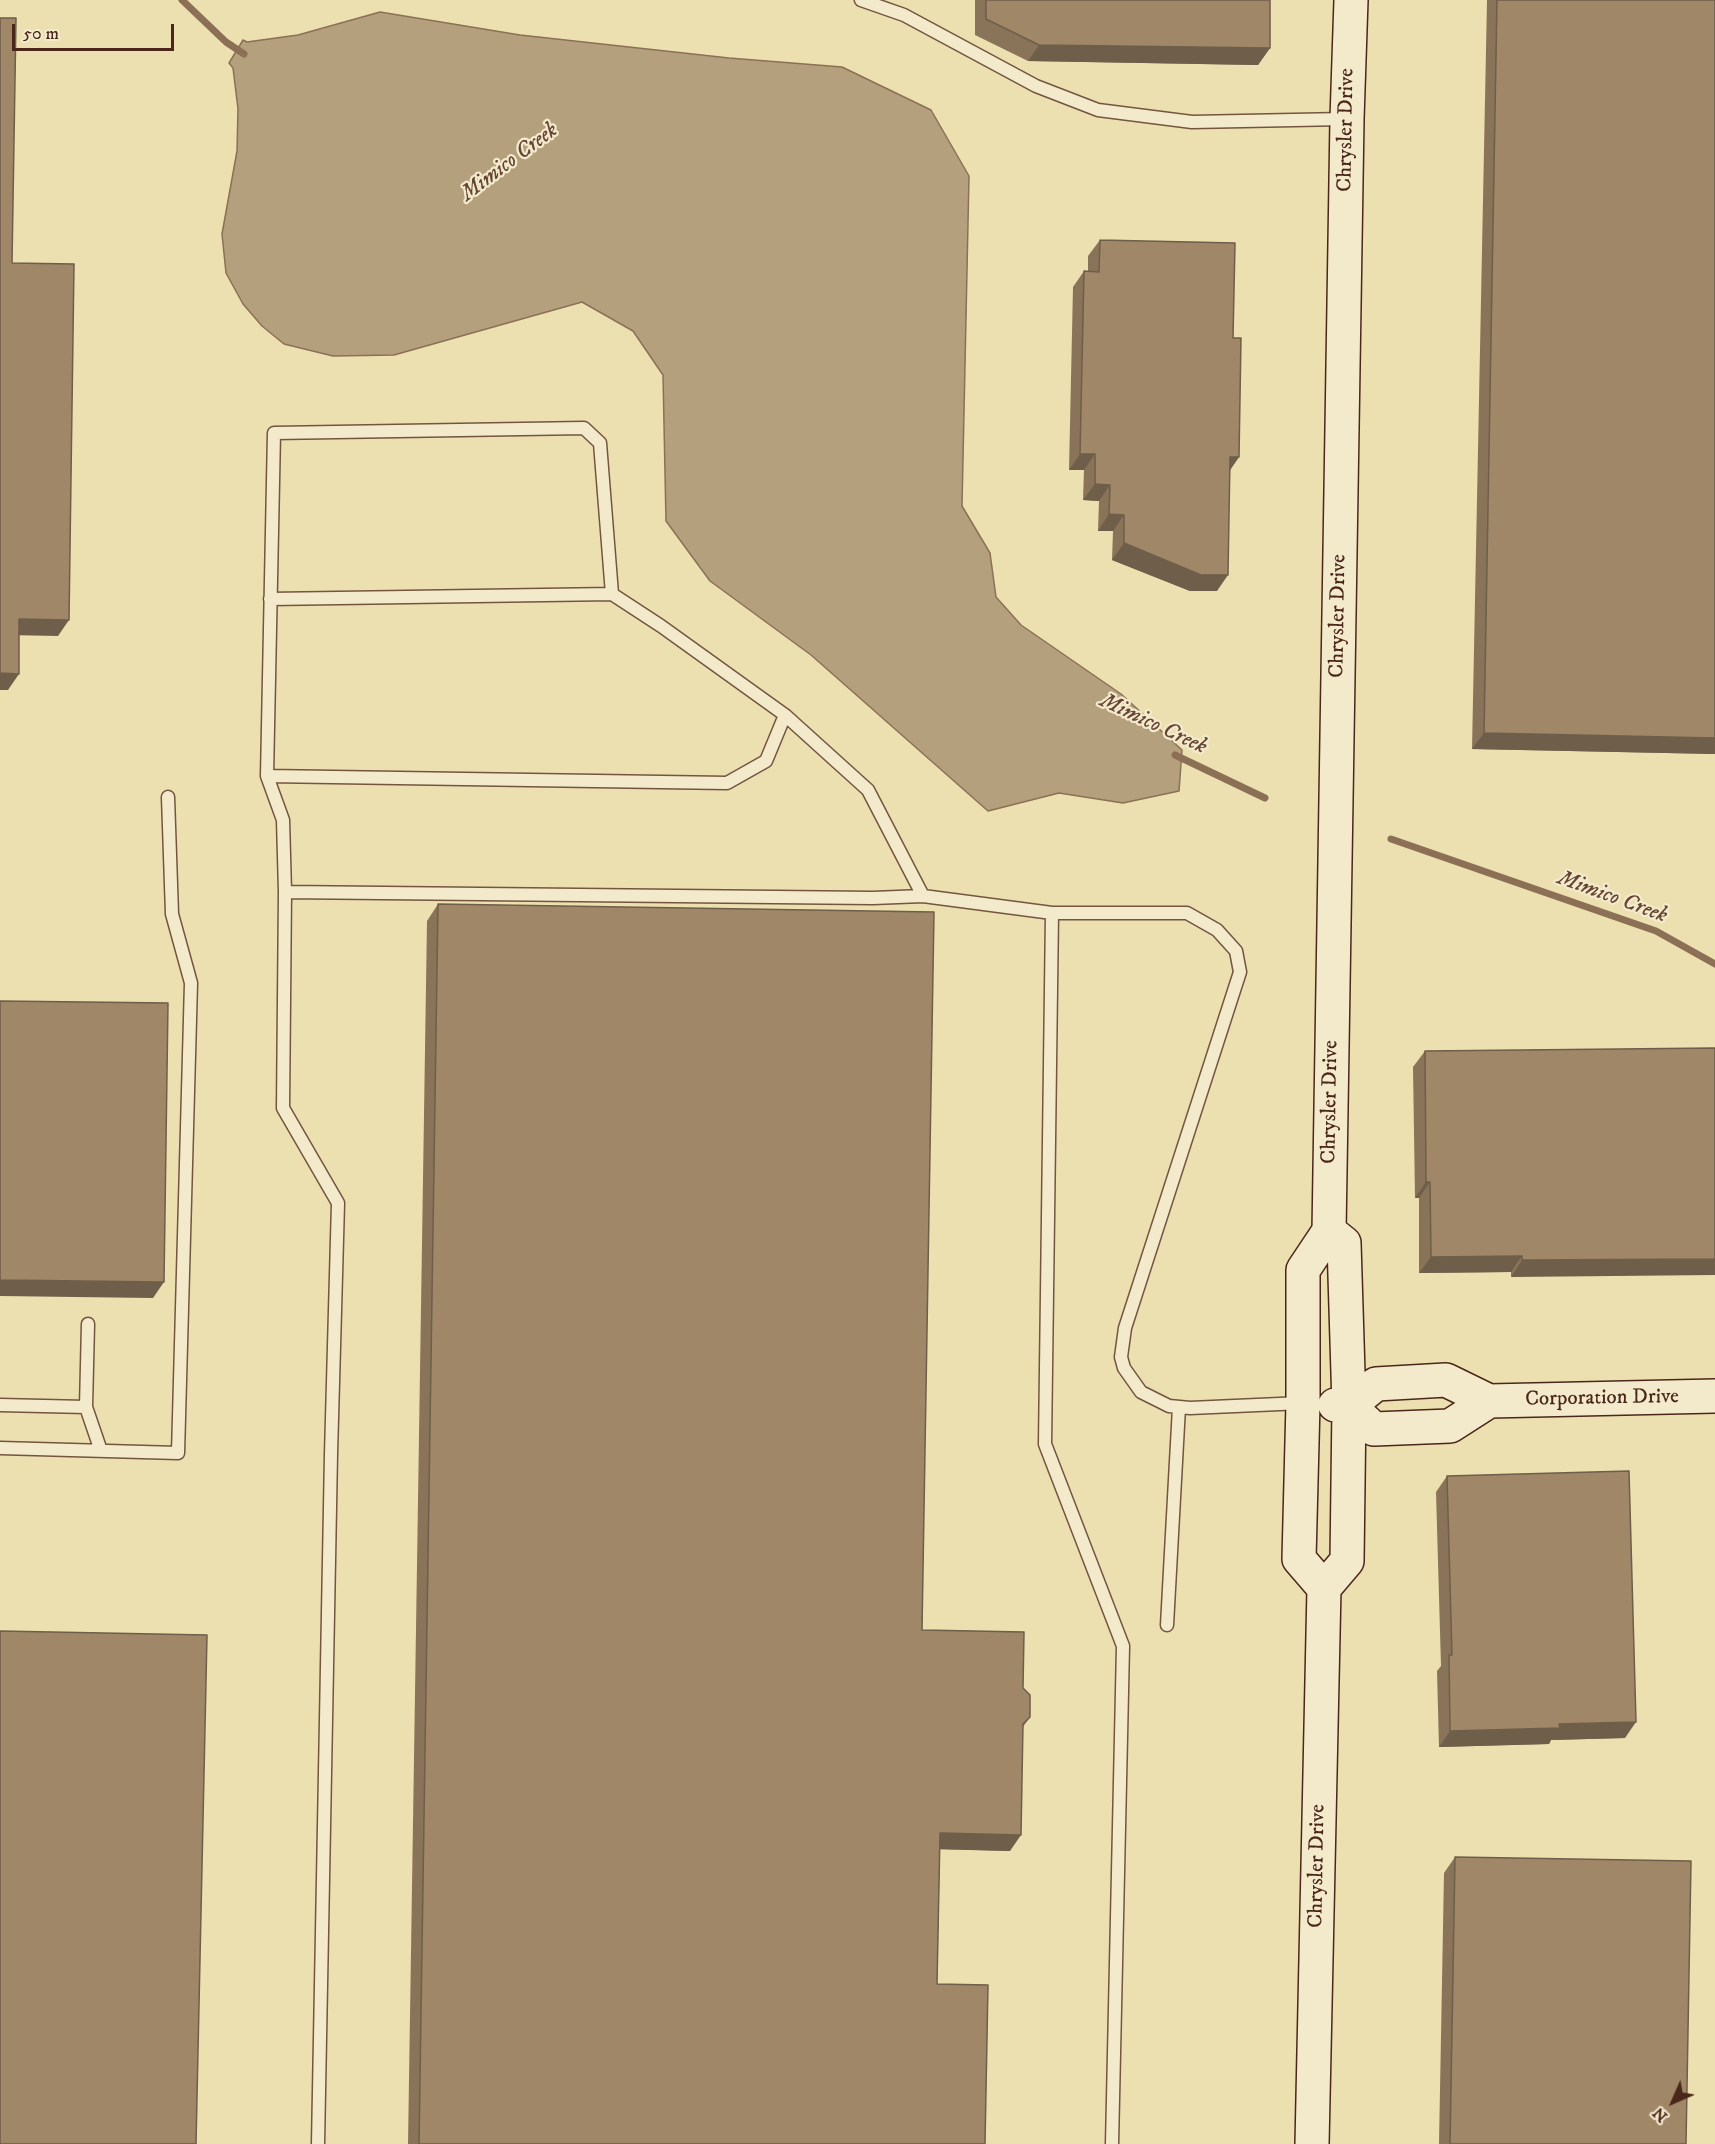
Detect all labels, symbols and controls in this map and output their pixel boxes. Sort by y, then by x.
scale bar [15,12,177,50]
text: 50 m [23,23,59,45]
street label: Chrysler Drive [1333,68,1361,192]
water label: Mimico Creek [456,118,564,208]
street label: Chrysler Drive [1325,554,1353,678]
water label: Mimico Creek [1095,689,1211,761]
water label: Mimico Creek [1554,866,1670,930]
street label: Chrysler Drive [1317,1040,1345,1164]
street label: Corporation Drive [1525,1385,1679,1413]
street label: Chrysler Drive [1304,1804,1332,1928]
north arrow [1643,2072,1703,2132]
text: N [1649,2103,1672,2126]

